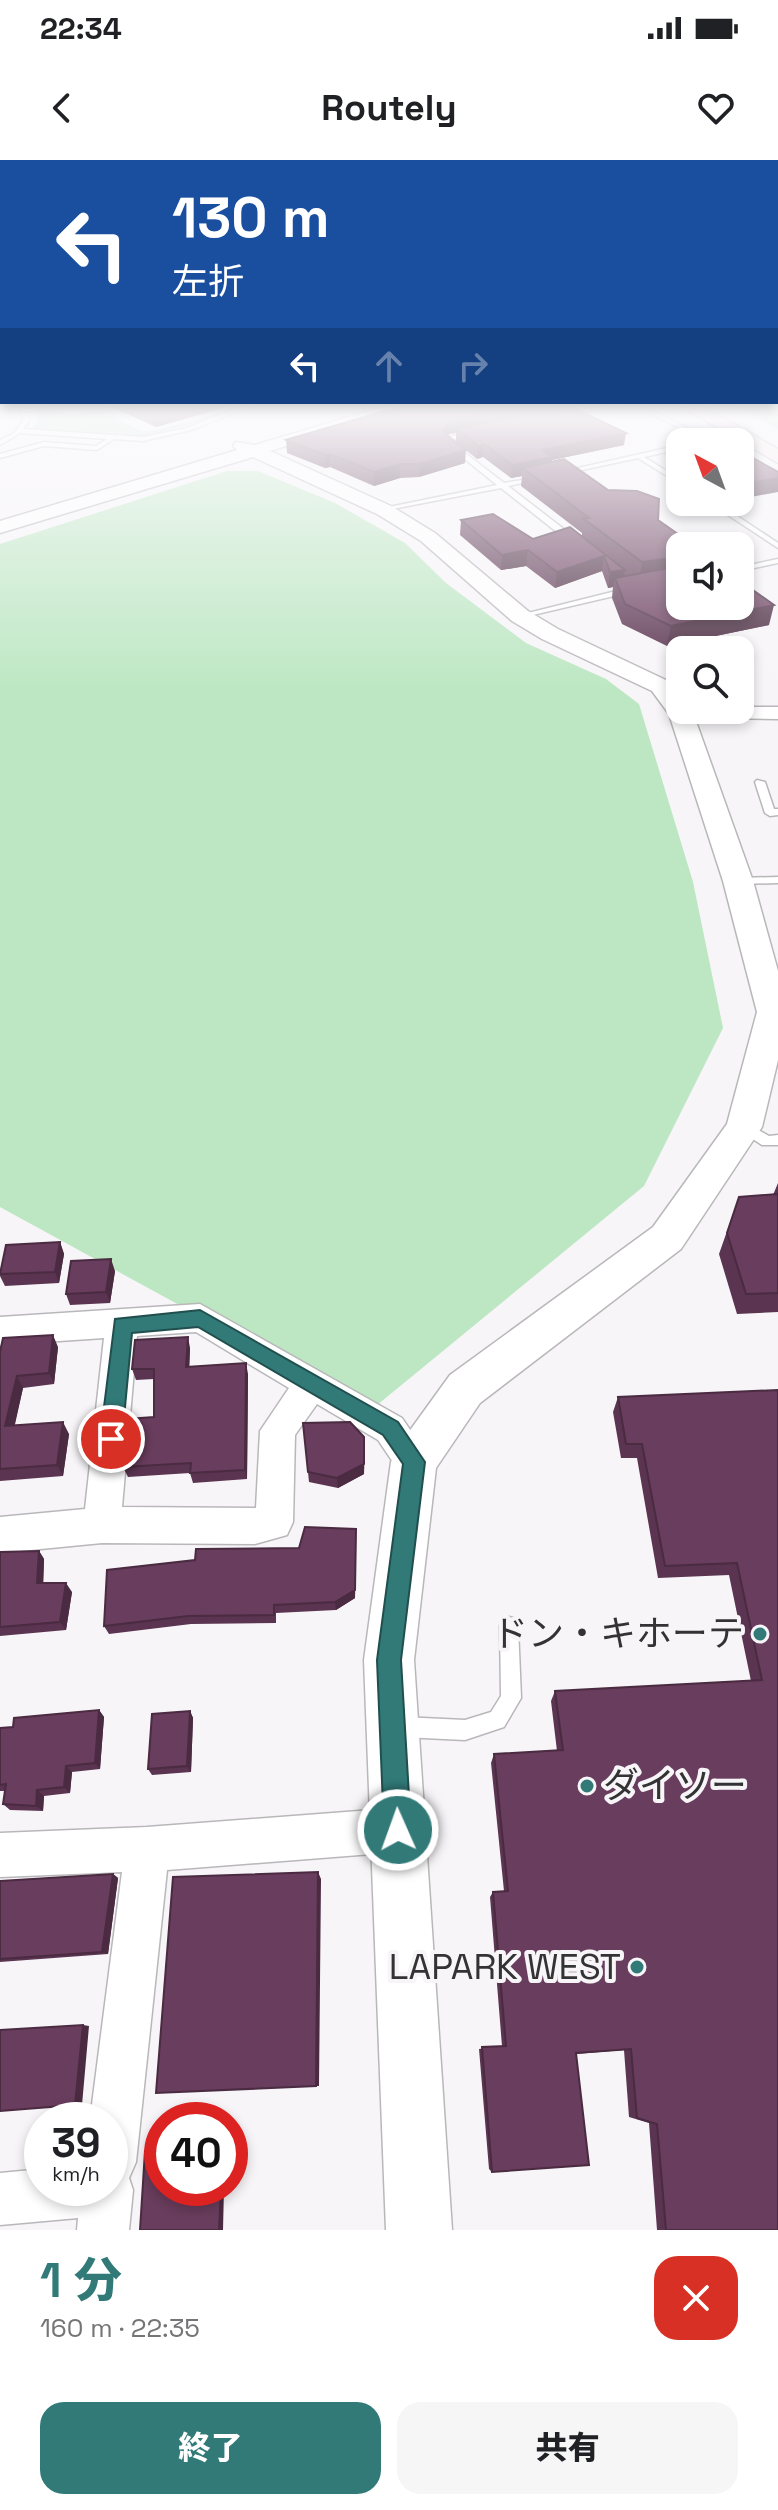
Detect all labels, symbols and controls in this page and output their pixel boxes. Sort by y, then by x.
text: 22:34 [40,9,122,48]
text: Routely [321,85,457,131]
icon: back [40,86,84,130]
icon: heart [694,86,738,130]
text: 130 m [172,182,330,253]
icon: left [40,192,144,296]
text: 左折 [172,259,244,305]
icon: left [283,344,327,388]
icon: ahead [367,344,411,388]
icon: right [451,344,495,388]
north arrow [666,428,754,516]
map controls [666,428,754,724]
button: sound [666,532,754,620]
button: search [666,636,754,724]
pin [77,1405,145,1473]
icon: arrive [89,1417,133,1461]
place label: ドン・キホーテ [492,1611,744,1657]
marker: ドン・キホーテ [751,1625,769,1643]
place label: ダイソー [603,1763,747,1809]
marker: ダイソー [578,1777,596,1795]
position arrow [356,1788,440,1872]
place label: LAPARK WEST [389,1944,621,1990]
marker: LAPARK WEST [628,1958,646,1976]
speed limit sign: 40 [144,2102,248,2206]
text: 39 [51,2118,101,2169]
text: km/h [52,2161,100,2187]
text: 1 分 [40,2250,122,2311]
button: close [654,2256,738,2340]
text: 160 m · 22:35 [40,2311,200,2345]
button: 終了 [40,2402,381,2494]
button: 共有 [397,2402,738,2494]

